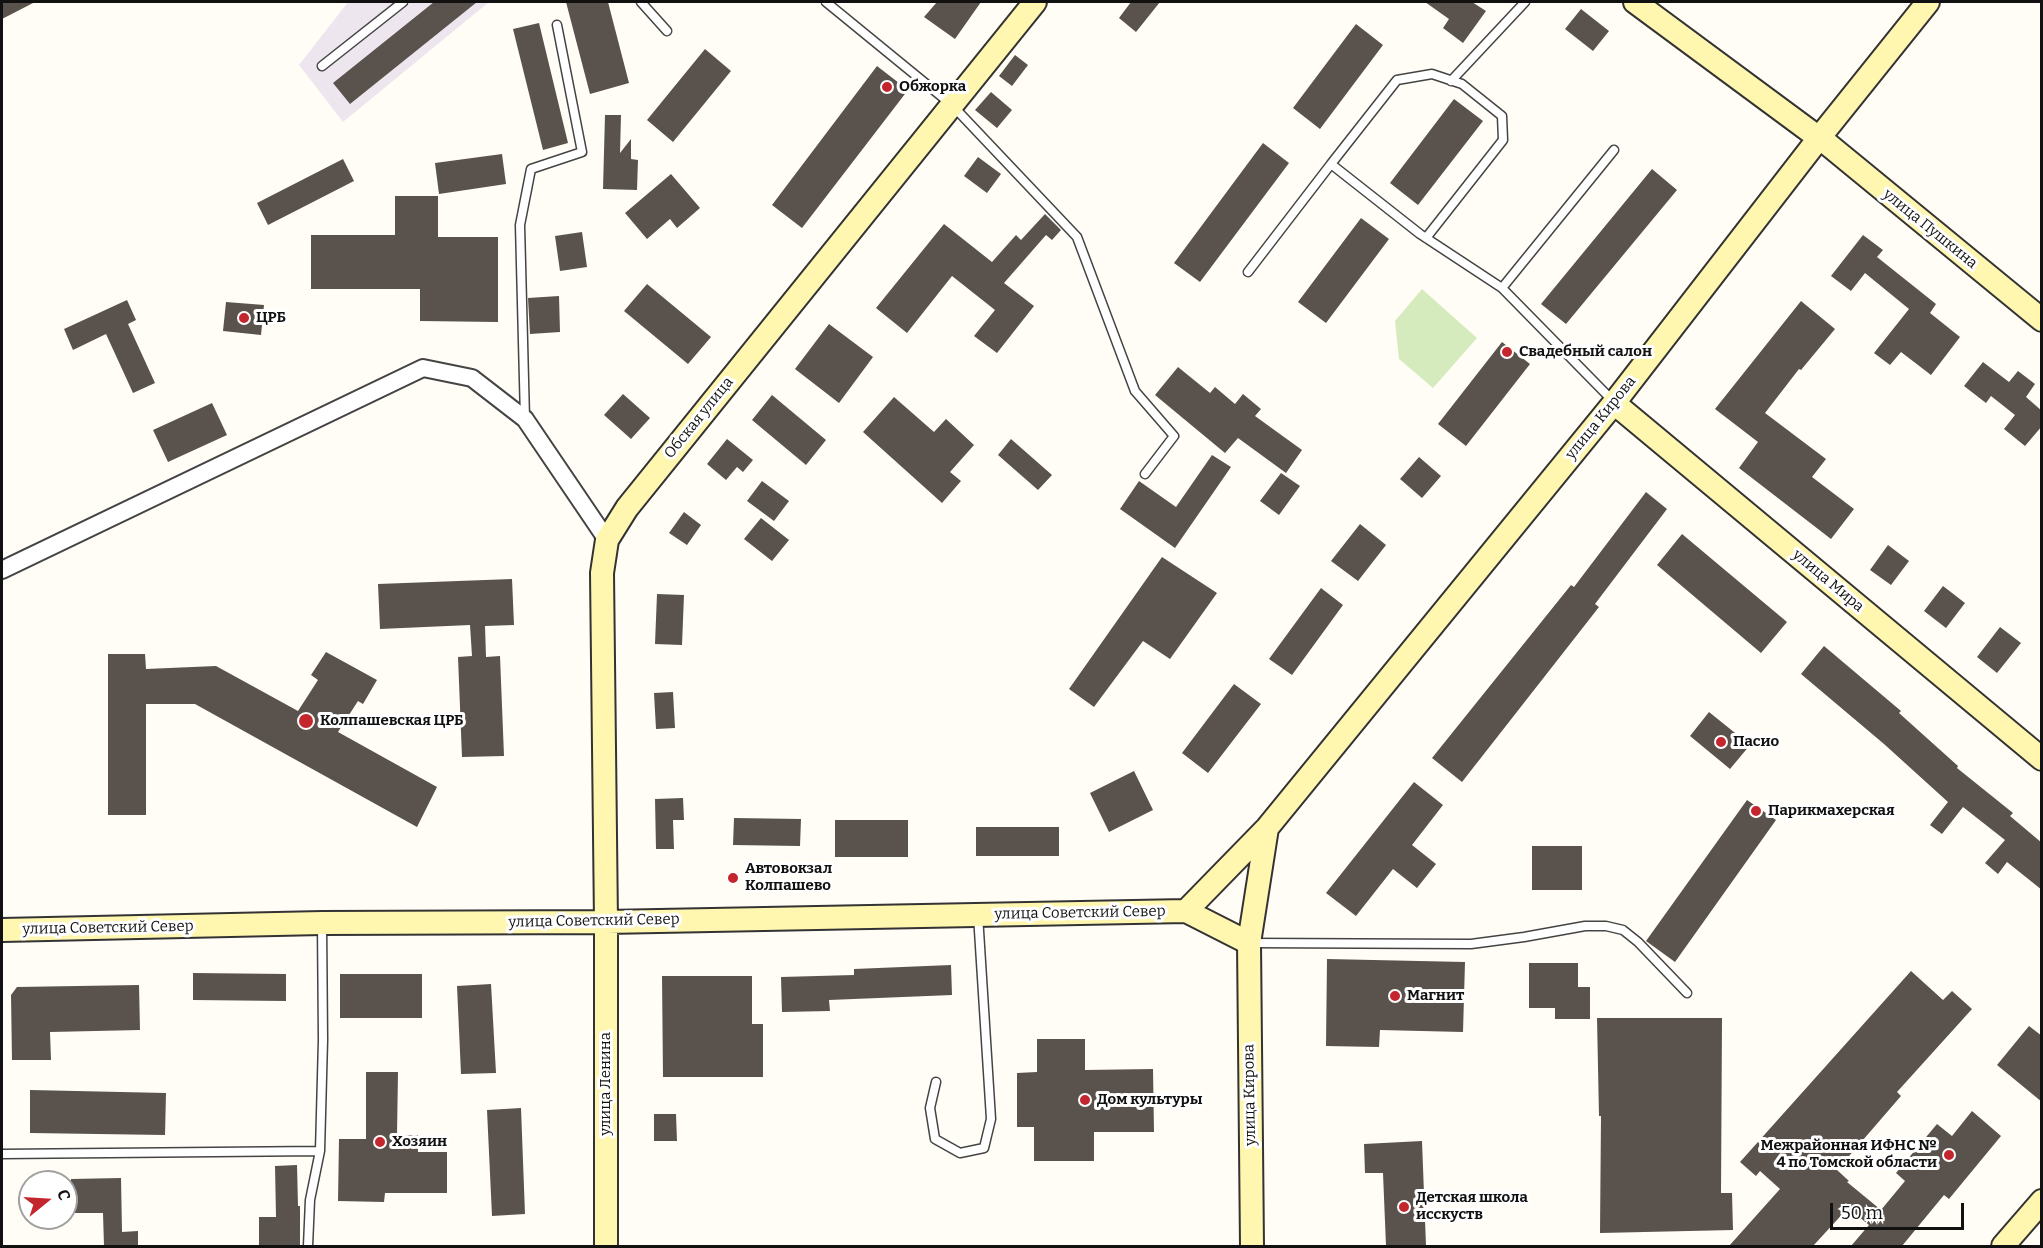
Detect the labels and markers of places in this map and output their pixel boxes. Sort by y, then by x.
place label: Обжорка [899,78,966,96]
marker: Обжорка [880,80,894,94]
place label: ЦРБ [256,309,286,327]
marker: ЦРБ [237,311,251,325]
place label: Свадебный салон [1519,343,1652,361]
marker: Свадебный салон [1500,345,1514,359]
marker: Колпашевская ЦРБ [297,712,315,730]
place label: Колпашевская ЦРБ [320,712,463,730]
place label: Пасио [1733,733,1779,751]
marker: Пасио [1714,735,1728,749]
place label: Парикмахерская [1768,802,1895,820]
marker: Парикмахерская [1749,804,1763,818]
place label: Автовокзал Колпашево [745,860,832,895]
marker: Автовокзал Колпашево [726,871,740,885]
place label: Магнит [1407,987,1464,1005]
marker: Магнит [1388,989,1402,1003]
place label: Дом культуры [1097,1091,1203,1109]
marker: Дом культуры [1078,1093,1092,1107]
place label: Хозяин [392,1133,447,1151]
marker: Хозяин [373,1135,387,1149]
place label: Межрайонная ИФНС № 4 по Томской области [1761,1137,1937,1172]
marker: Межрайонная ИФНС № 4 по Томской области [1942,1148,1956,1162]
place label: Детская школа исскуств [1416,1189,1528,1224]
marker: Детская школа исскуств [1397,1200,1411,1214]

